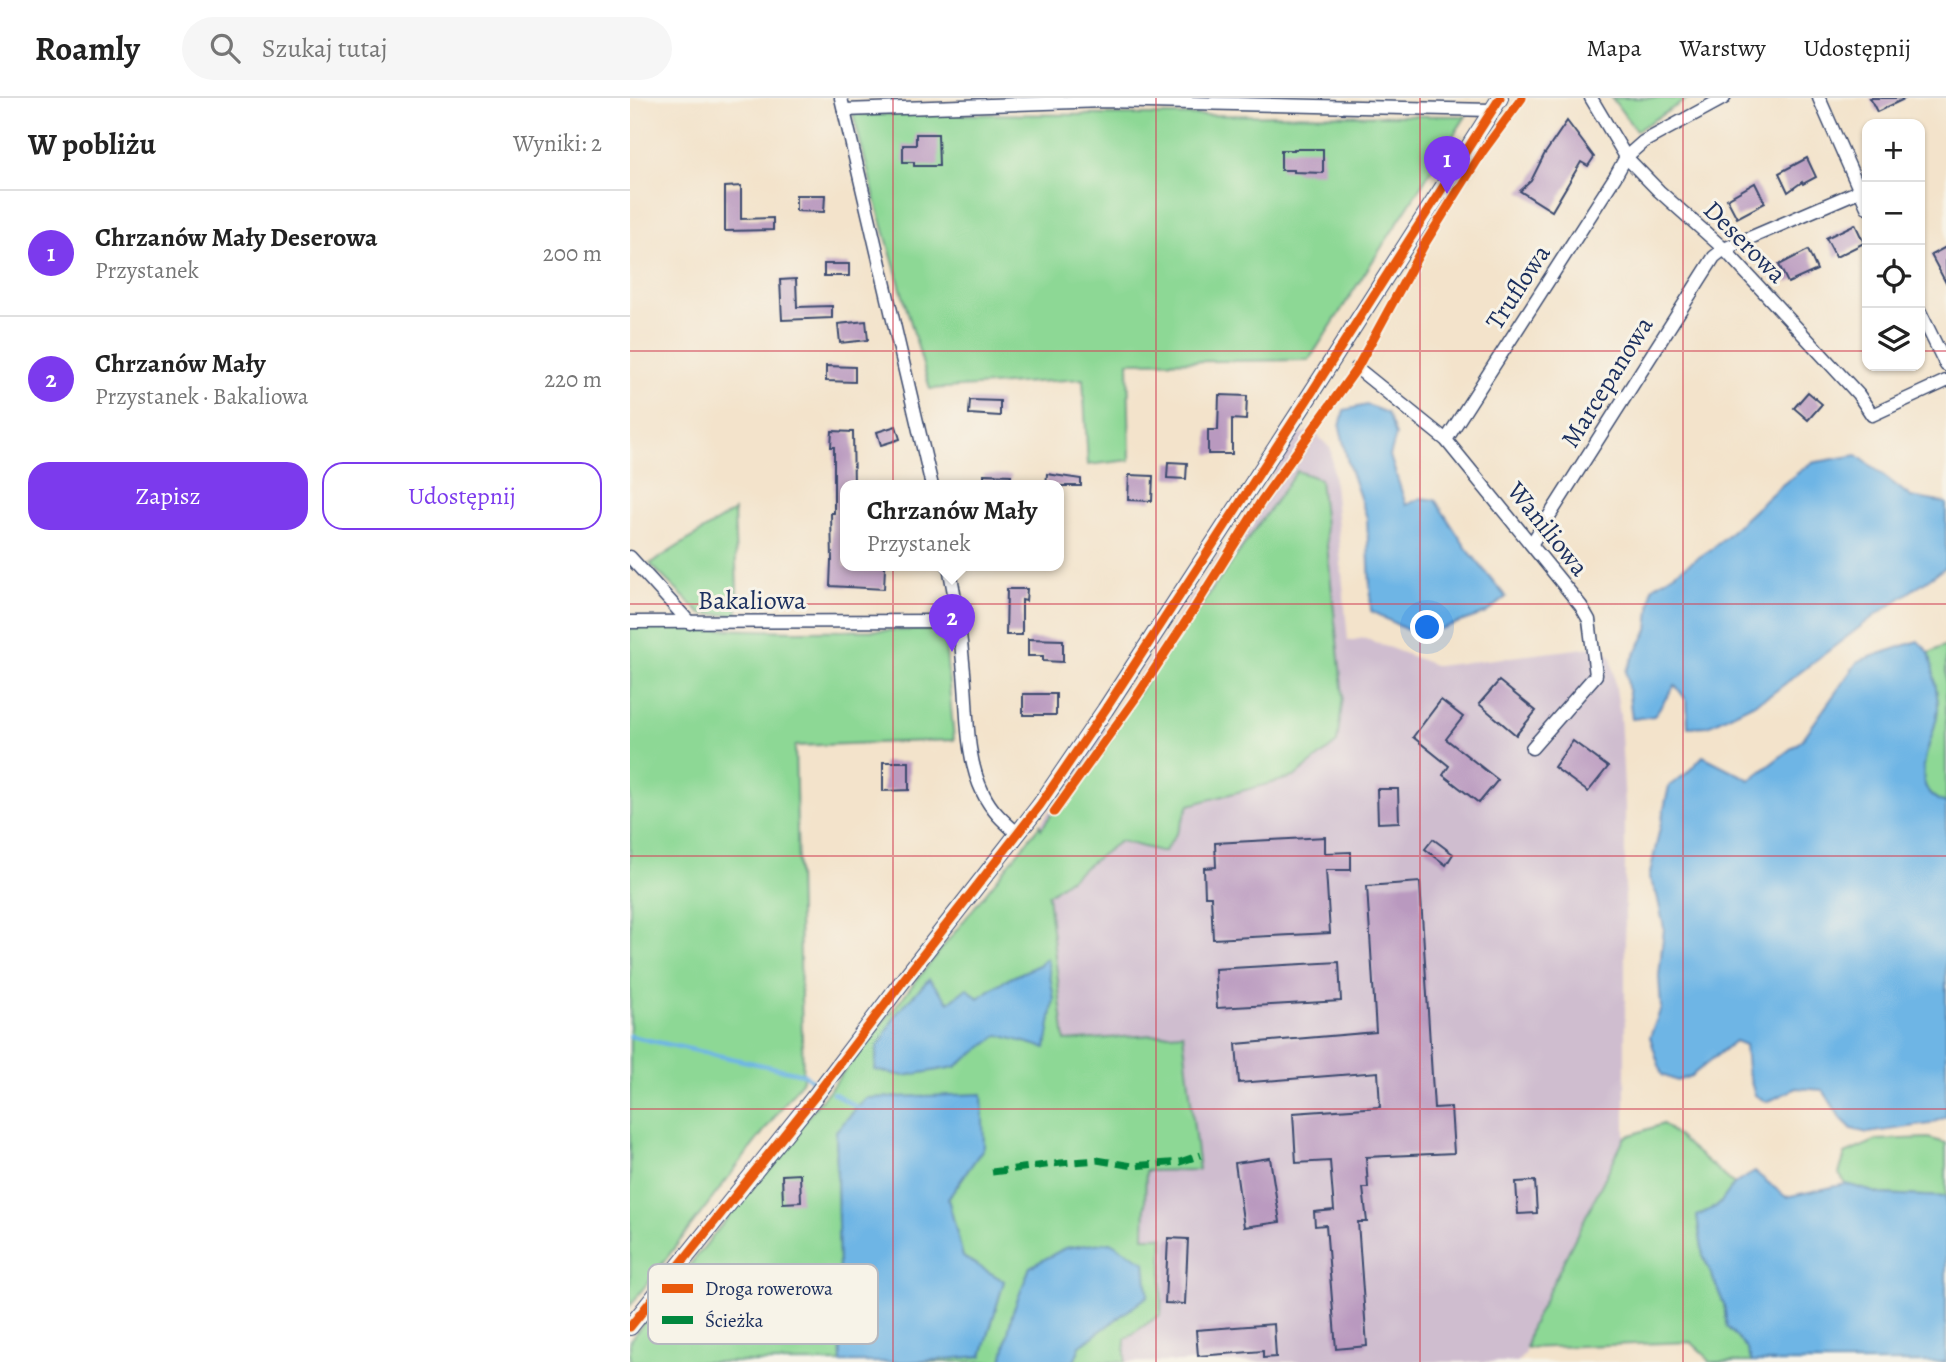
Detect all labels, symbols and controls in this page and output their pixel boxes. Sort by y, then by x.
search box [182,17,672,80]
text: Roamly [35,26,140,71]
icon: search [206,29,244,67]
text: Szukaj tutaj [262,31,388,66]
text: Mapa [1586,32,1642,64]
text: Warstwy [1680,32,1766,64]
text: Udostępnij [1804,32,1911,64]
map controls [1862,119,1925,371]
button: + [1862,119,1925,182]
text: W pobliżu [28,124,156,164]
text: Wyniki: 2 [513,128,602,159]
pin: 1 [1424,136,1470,194]
button: − [1862,182,1925,245]
street label: Deserowa [1696,193,1794,291]
text: Chrzanów Mały Deserowa [95,220,378,255]
text: 1 [47,238,55,269]
text: 200 m [543,238,602,269]
street label: Truflowa [1477,238,1559,336]
button: locate [1862,245,1925,308]
text: Przystanek [95,255,199,286]
button: layers [1862,308,1925,371]
street label: Marcepanowa [1553,310,1661,454]
text: Chrzanów Mały [95,346,266,381]
text: 2 [45,364,57,395]
text: 220 m [544,364,602,395]
text: Przystanek · Bakaliowa [95,381,309,412]
button: Zapisz [28,462,308,530]
button: Udostępnij [322,462,602,530]
street label: Waniliowa [1498,474,1597,584]
popup [840,480,1064,571]
text: Chrzanów Mały [867,493,1037,528]
text: Przystanek [867,528,971,559]
street label: Bakaliowa [698,583,806,618]
pin: 2 [929,594,975,652]
your location [1410,610,1444,644]
legend [648,1264,878,1344]
text: Droga rowerowa [705,1276,833,1302]
text: Ścieżka [705,1308,763,1334]

